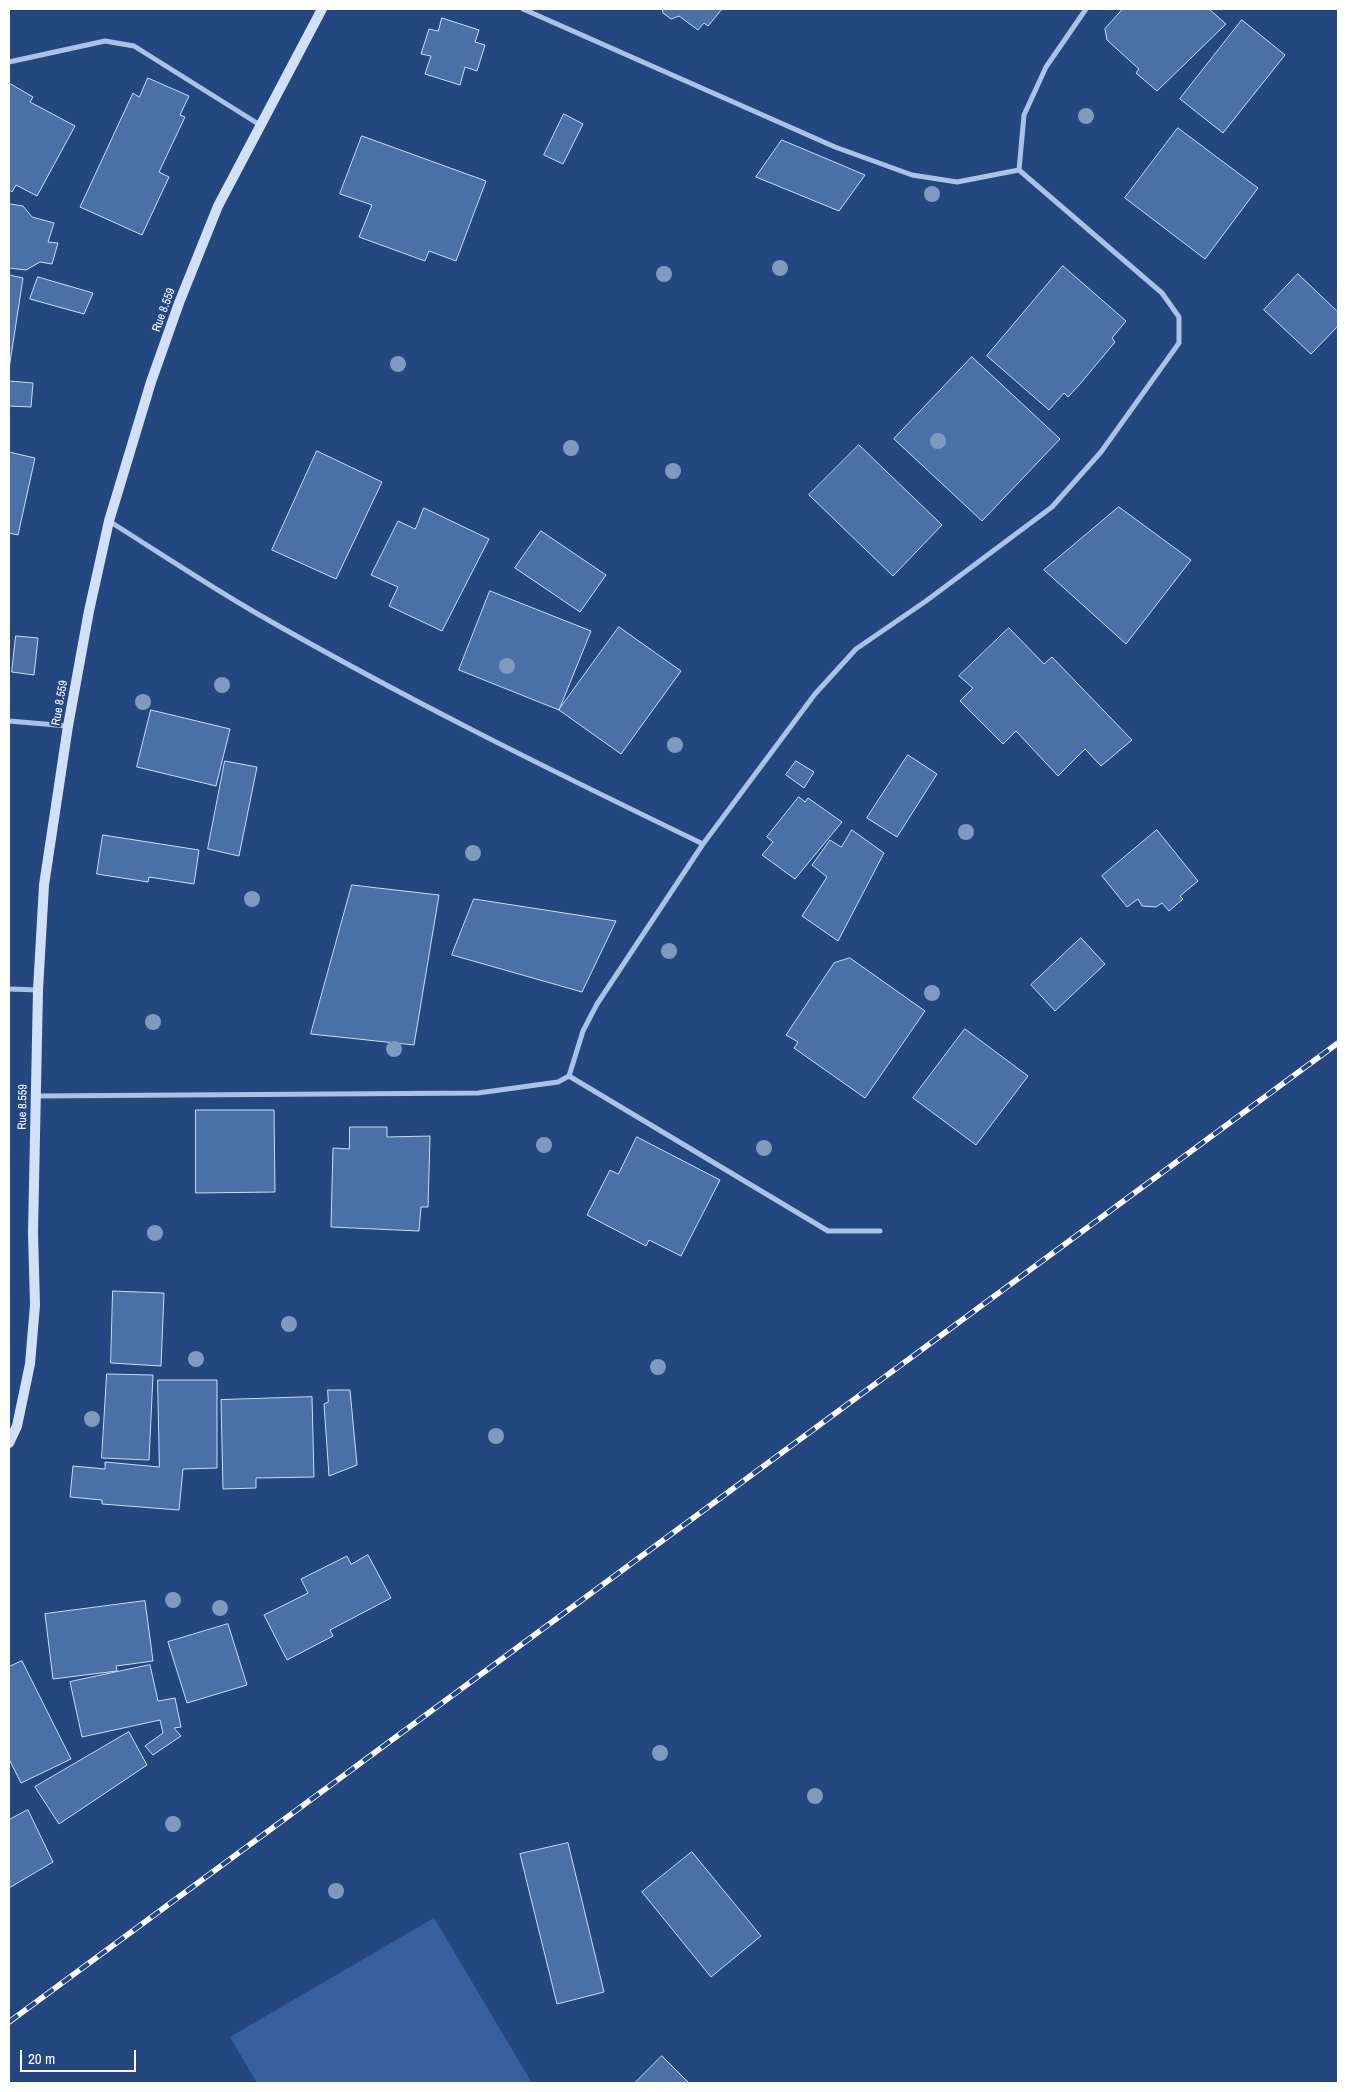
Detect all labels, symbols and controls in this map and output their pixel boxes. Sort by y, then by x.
street label: Rue 8.559 [149,286,179,334]
street label: Rue 8.559 [49,679,71,727]
street label: Rue 8.559 [15,1084,31,1130]
scale bar [22,2040,139,2072]
text: 20 m [28,2048,55,2069]

